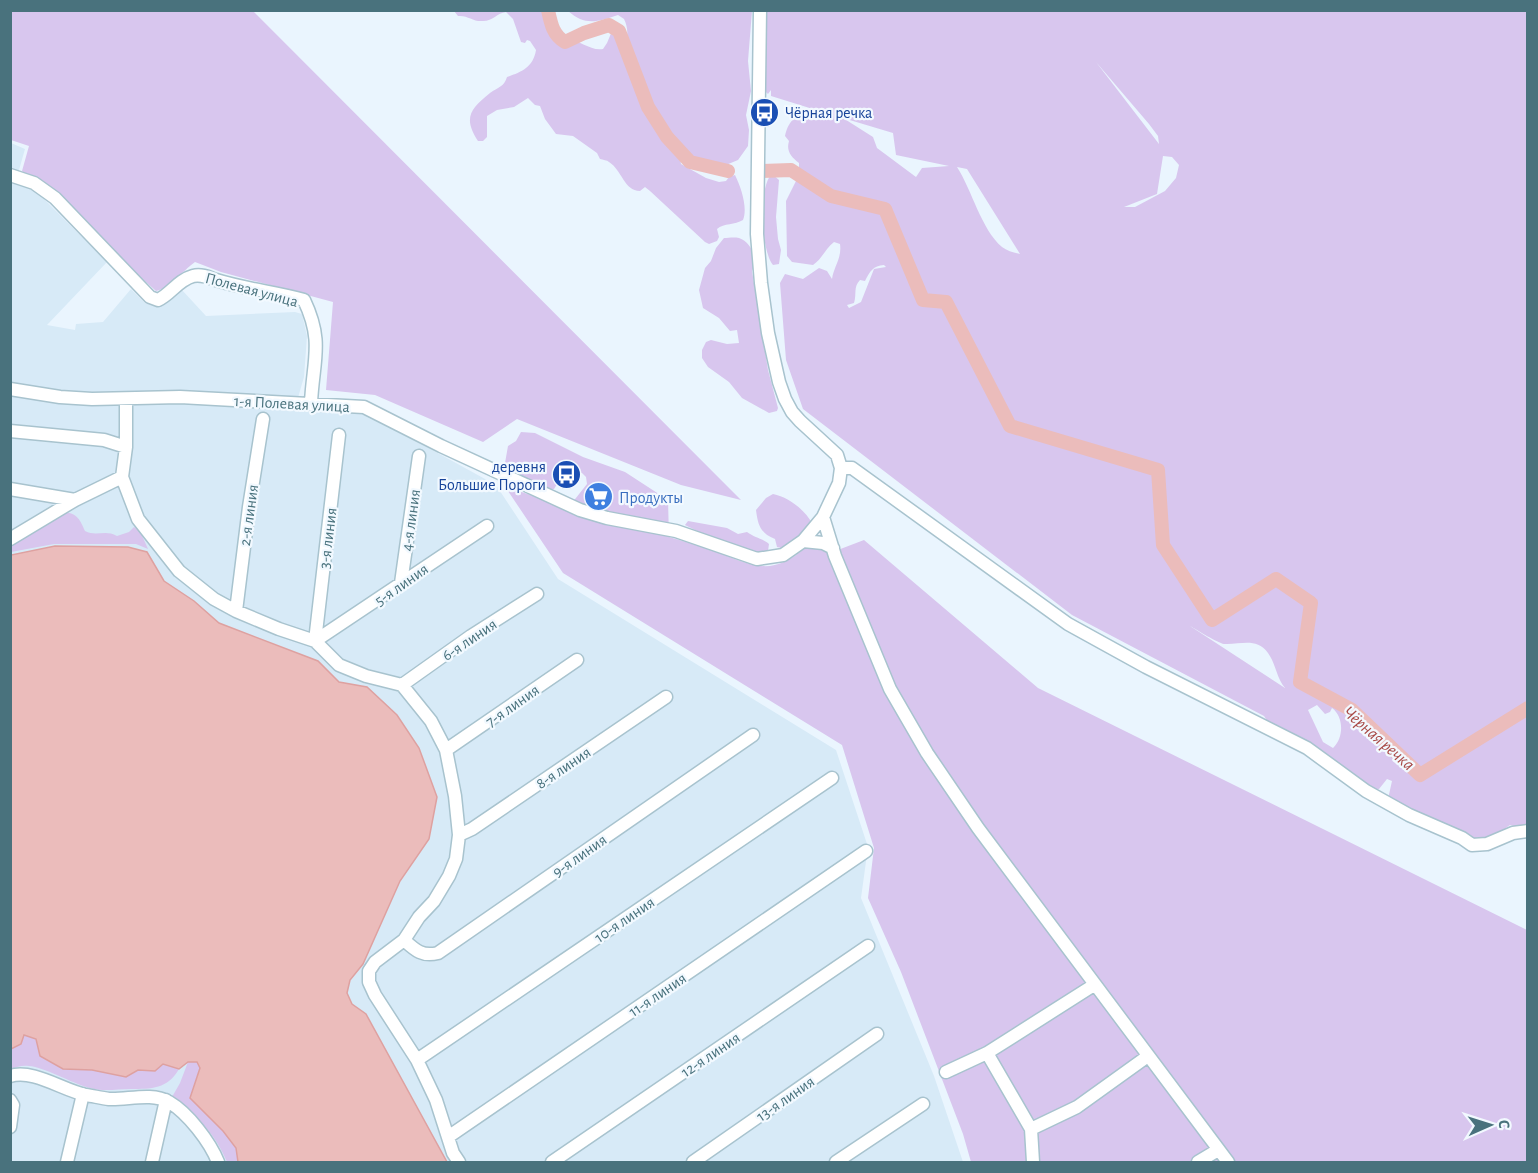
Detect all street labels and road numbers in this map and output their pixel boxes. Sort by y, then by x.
street label: Полевая улица [203,270,300,311]
street label: 1-я Полевая улица [234,393,350,416]
street label: 2-я линия [237,483,261,547]
street label: 4-я линия [399,488,423,552]
street label: 3-я линия [316,507,340,569]
street label: 5-я линия [372,561,431,609]
street label: 6-я линия [439,616,500,664]
street label: 7-я линия [483,682,542,730]
street label: 8-я линия [533,744,594,792]
street label: 9-я линия [550,831,610,880]
street label: 10-я линия [592,894,657,946]
street label: 11-я линия [626,970,689,1020]
street label: 12-я линия [678,1029,743,1080]
street label: 13-я линия [754,1073,818,1125]

